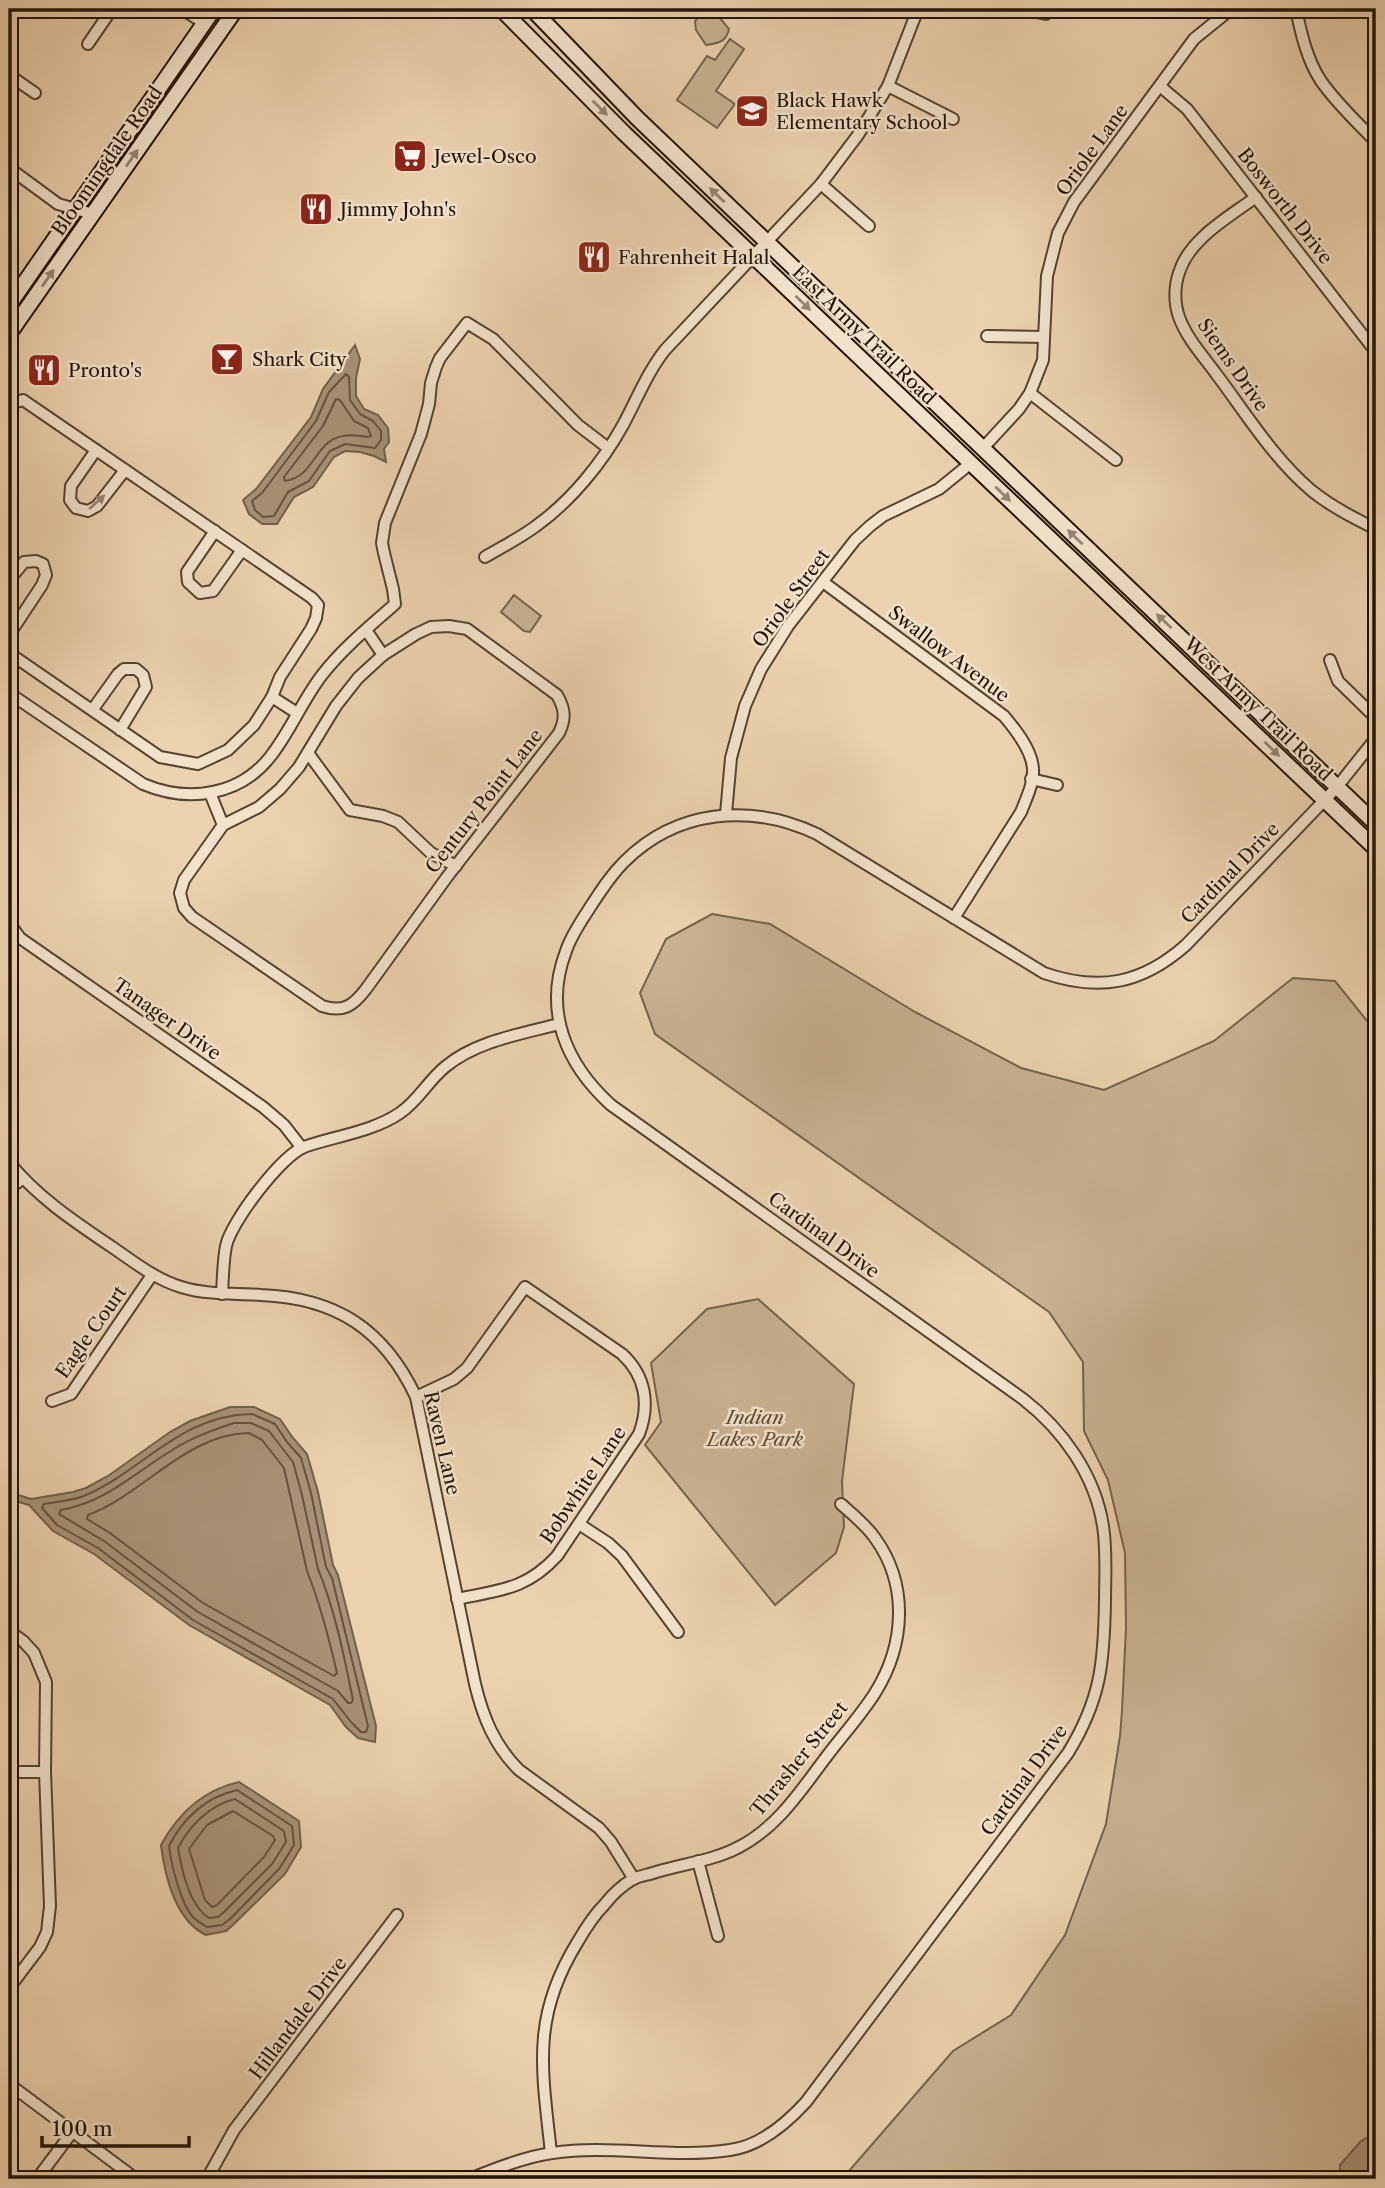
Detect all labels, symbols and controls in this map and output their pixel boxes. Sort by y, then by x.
street label: Bloomingdale Road [47,81,168,240]
place label: Black Hawk Elementary School [776,89,948,134]
school or university icon: Black Hawk Elementary School [733,92,771,130]
one-way arrow [591,100,608,117]
street label: Oriole Lane [1051,100,1133,200]
supermarket icon: Jewel-Osco [391,137,429,175]
street label: Bosworth Drive [1233,143,1337,269]
place label: Jewel-Osco [431,145,537,168]
one-way arrow [125,149,138,168]
one-way arrow [709,188,726,204]
restaurant icon: Jimmy John's [297,190,335,228]
place label: Jimmy John's [337,198,456,221]
restaurant icon: Fahrenheit Halal [575,238,613,276]
place label: Fahrenheit Halal [618,246,770,269]
street label: East Army Trail Road [787,261,941,410]
one-way arrow [41,269,55,287]
one-way arrow [794,295,811,311]
street label: Siems Drive [1193,314,1273,416]
bar icon: Shark City [208,340,246,378]
place label: Shark City [252,348,347,371]
restaurant icon: Pronto's [25,351,63,389]
place label: Pronto's [68,359,142,382]
one-way arrow [994,485,1011,501]
one-way arrow [88,495,105,511]
one-way arrow [1067,530,1084,546]
street label: Oriole Street [747,544,835,652]
street label: Swallow Avenue [884,601,1014,707]
one-way arrow [1156,613,1173,629]
street label: West Army Trail Road [1178,631,1337,786]
street label: Century Point Lane [420,724,548,878]
one-way arrow [1263,740,1280,756]
street label: Cardinal Drive [1176,818,1284,928]
street label: Tanager Drive [108,973,226,1065]
street label: Cardinal Drive [764,1187,884,1283]
street label: Eagle Court [51,1281,131,1383]
street label: Raven Lane [419,1389,465,1497]
park label: Indian Lakes Park [705,1406,803,1451]
street label: Bobwhite Lane [535,1422,631,1548]
street label: Thrasher Street [746,1697,853,1821]
street label: Cardinal Drive [976,1720,1072,1840]
street label: Hillandale Drive [244,1952,352,2084]
scale bar [42,2104,189,2148]
text: 100 m [52,2116,113,2141]

